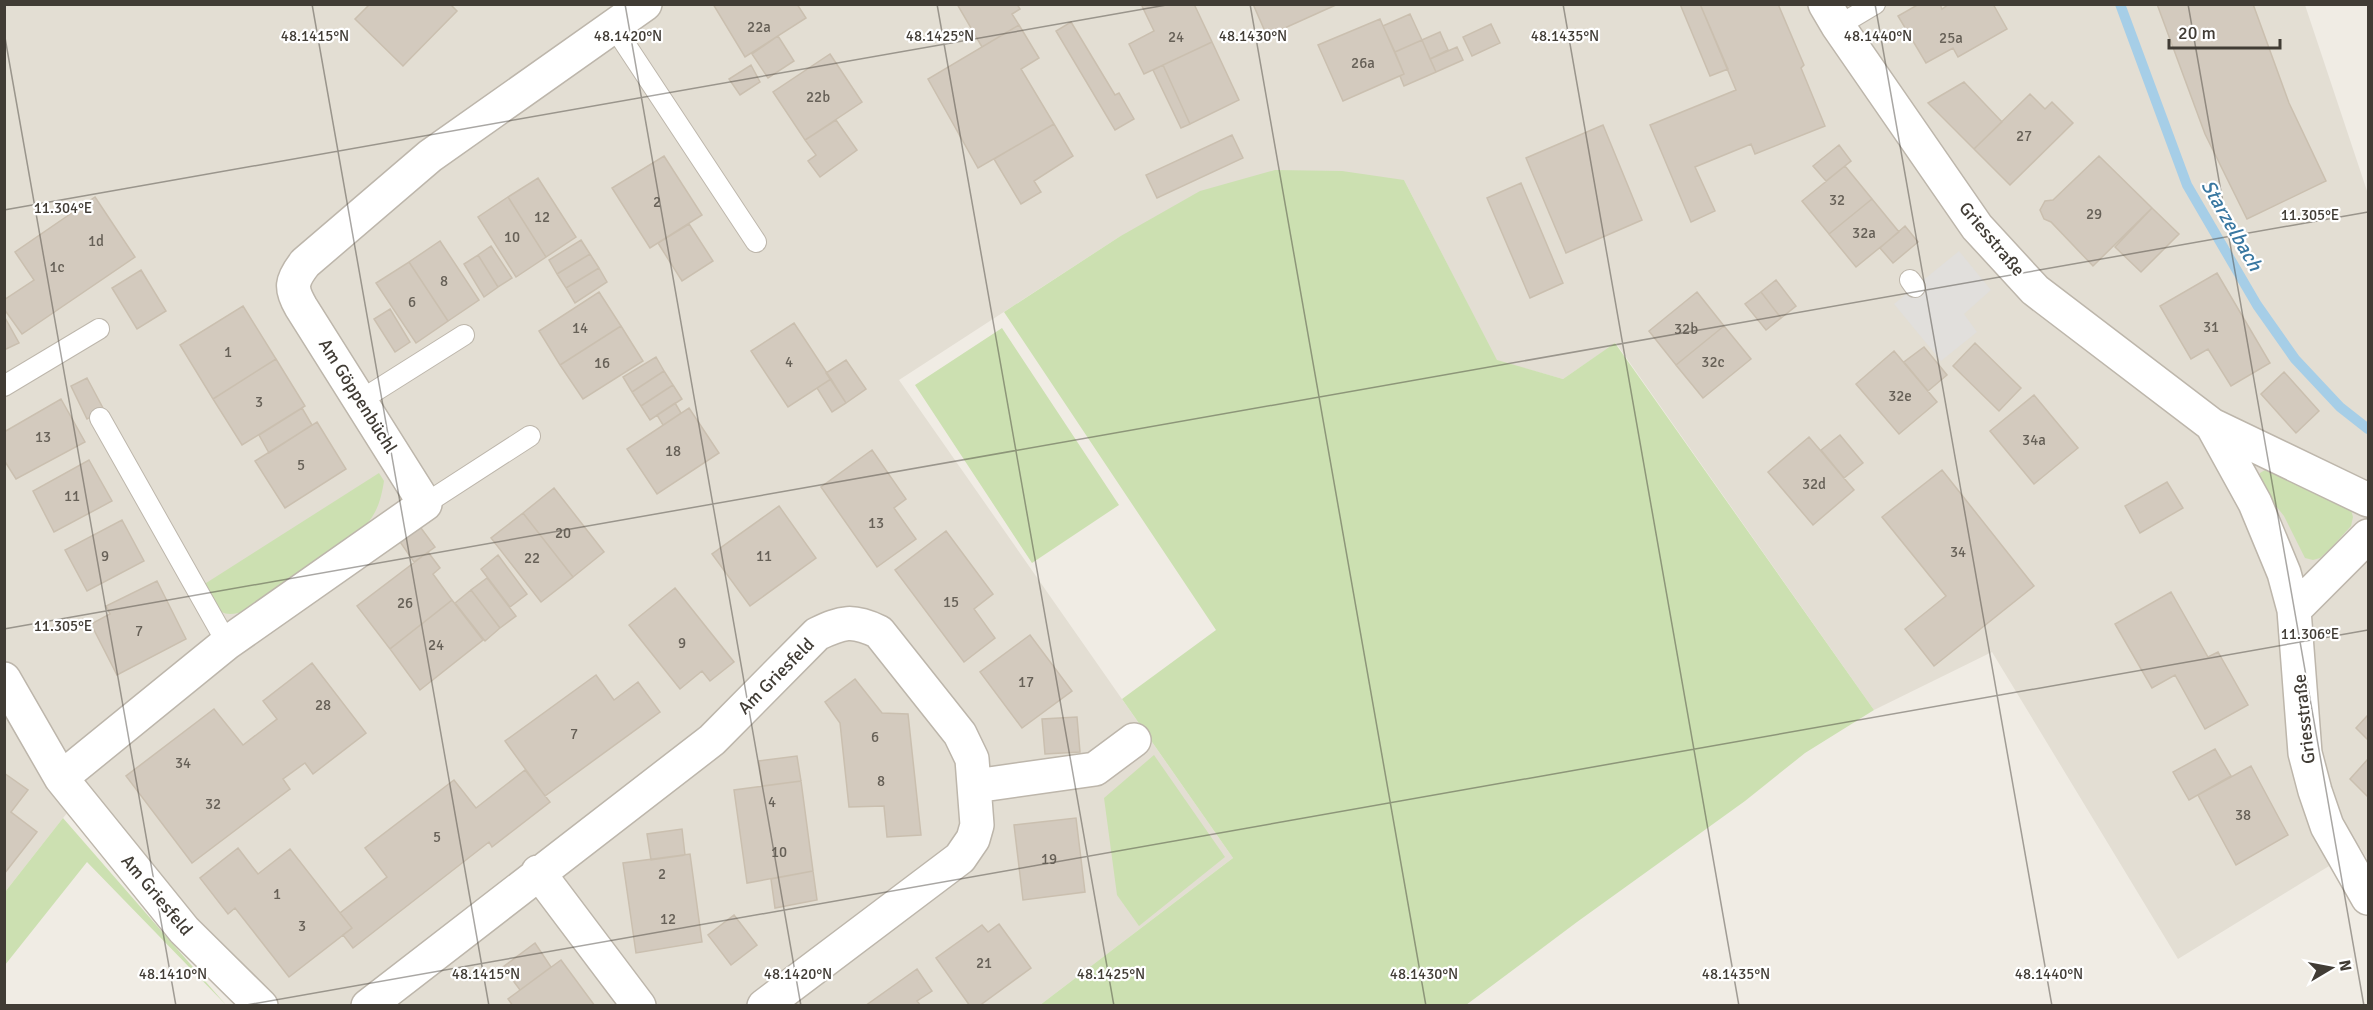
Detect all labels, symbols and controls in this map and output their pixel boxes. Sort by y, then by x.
scale bar [2169,12,2280,50]
house number: 22a [747,18,771,36]
text: 20 m [2178,22,2216,44]
text: 48.1415°N [281,27,349,45]
text: 48.1420°N [594,27,662,45]
text: 48.1425°N [906,27,974,45]
text: 48.1430°N [1219,27,1287,45]
text: 48.1435°N [1531,27,1599,45]
text: 48.1440°N [1844,27,1912,45]
house number: 24 [1168,28,1184,46]
house number: 25a [1939,29,1963,47]
house number: 26a [1351,54,1375,72]
house number: 22b [806,88,830,106]
house number: 27 [2016,127,2032,145]
water label: Starzelbach [2195,175,2268,276]
house number: 32 [1829,191,1845,209]
house number: 2 [653,193,661,211]
street label: Griesstraße [1955,197,2029,281]
text: 11.304°E [34,199,92,217]
house number: 29 [2086,205,2102,223]
text: 11.305°E [2281,206,2339,224]
house number: 12 [534,208,550,226]
house number: 32a [1852,224,1876,242]
house number: 10 [504,228,520,246]
house number: 1d [88,232,104,250]
house number: 1c [49,258,65,276]
house number: 8 [440,272,448,290]
house number: 6 [408,293,416,311]
house number: 31 [2203,318,2219,336]
house number: 14 [572,319,588,337]
house number: 32b [1674,320,1698,338]
street label: Am Göppenbüchl [314,335,402,457]
house number: 1 [224,343,232,361]
house number: 4 [785,353,793,371]
house number: 32c [1701,353,1725,371]
house number: 16 [594,354,610,372]
house number: 32e [1888,387,1912,405]
house number: 3 [255,393,263,411]
house number: 13 [35,428,51,446]
house number: 34a [2022,431,2046,449]
house number: 18 [665,442,681,460]
house number: 5 [297,456,305,474]
house number: 32d [1802,475,1826,493]
house number: 11 [64,487,80,505]
house number: 13 [868,514,884,532]
house number: 20 [555,524,571,542]
house number: 34 [1950,543,1966,561]
house number: 9 [101,547,109,565]
house number: 11 [756,547,772,565]
house number: 22 [524,549,540,567]
house number: 15 [943,593,959,611]
house number: 26 [397,594,413,612]
text: 11.305°E [34,617,92,635]
house number: 7 [135,622,143,640]
text: 11.306°E [2281,625,2339,643]
street label: Am Griesfeld [733,633,819,719]
house number: 9 [678,634,686,652]
house number: 24 [428,636,444,654]
house number: 17 [1018,673,1034,691]
street label: Griesstraße [2288,673,2320,765]
house number: 28 [315,696,331,714]
house number: 7 [570,725,578,743]
house number: 6 [871,728,879,746]
house number: 34 [175,754,191,772]
house number: 8 [877,772,885,790]
house number: 4 [768,793,776,811]
house number: 32 [205,795,221,813]
house number: 38 [2235,806,2251,824]
house number: 5 [433,828,441,846]
house number: 10 [771,843,787,861]
street label: Am Griesfeld [117,850,197,940]
house number: 19 [1041,850,1057,868]
house number: 2 [658,865,666,883]
house number: 1 [273,885,281,903]
house number: 12 [660,910,676,928]
house number: 3 [298,917,306,935]
north arrow [2301,938,2361,998]
house number: 21 [976,954,992,972]
text: N [2334,958,2356,973]
text: 48.1410°N [139,965,207,983]
text: 48.1415°N [452,965,520,983]
text: 48.1420°N [764,965,832,983]
text: 48.1425°N [1077,965,1145,983]
text: 48.1430°N [1390,965,1458,983]
text: 48.1435°N [1702,965,1770,983]
text: 48.1440°N [2015,965,2083,983]

